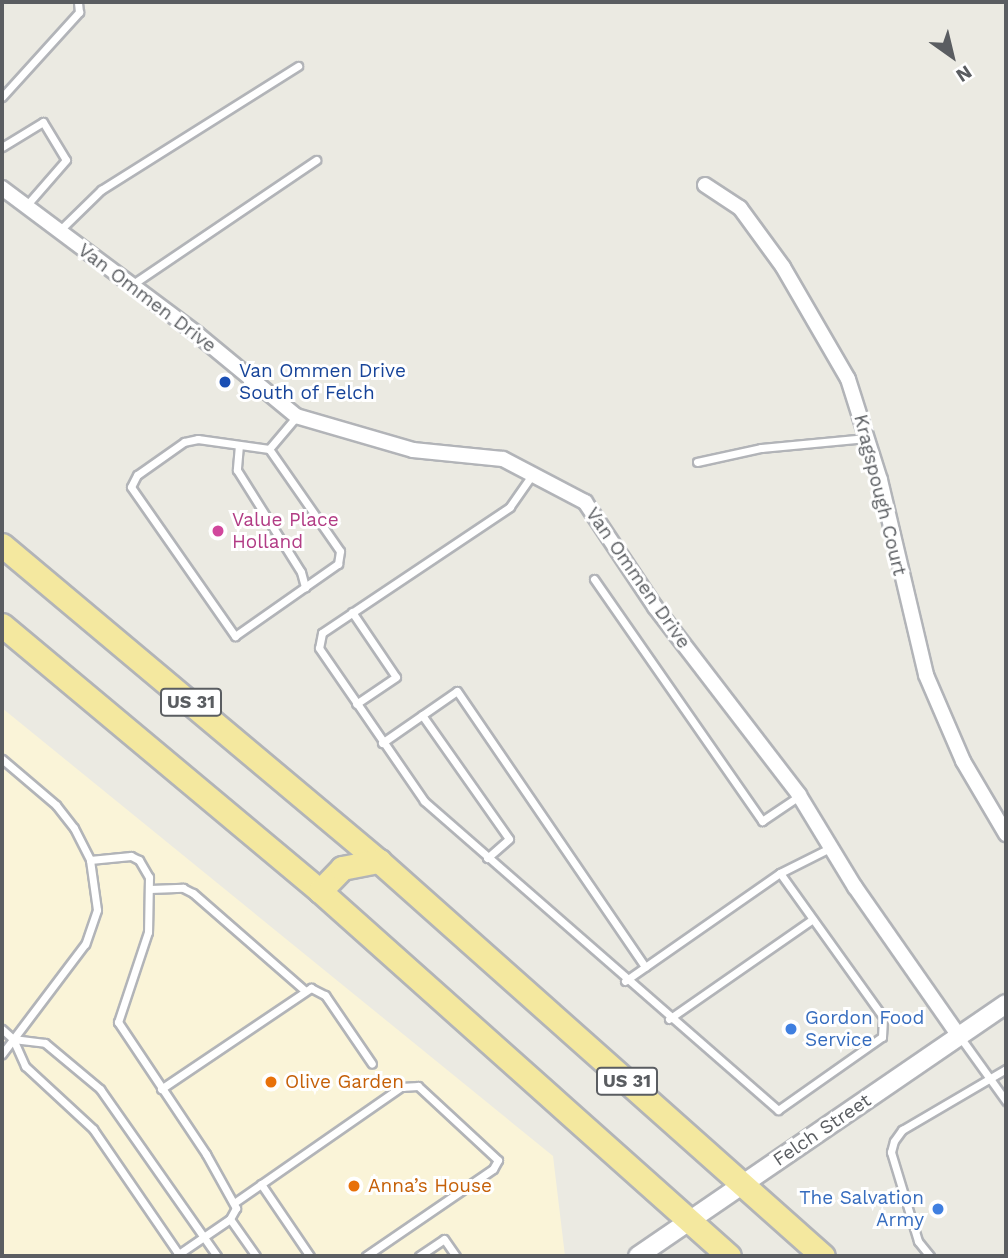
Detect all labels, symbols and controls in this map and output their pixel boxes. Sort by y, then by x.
north arrow [917,21,987,91]
text: N [952,60,976,87]
street label: Van Ommen Drive [73,239,221,357]
place label: Van Ommen Drive South of Felch [239,360,406,404]
marker: Van Ommen Drive South of Felch [217,374,233,390]
street label: Kragspough Court [849,412,911,578]
street label: Van Ommen Drive [581,503,695,653]
place label: Value Place Holland [232,509,339,553]
marker: Value Place Holland [210,523,226,539]
road number: US 31 [160,688,222,716]
place label: Gordon Food Service [805,1007,924,1051]
marker: Gordon Food Service [783,1021,799,1037]
road number: US 31 [596,1066,658,1096]
place label: Olive Garden [285,1071,404,1093]
marker: Olive Garden [263,1074,279,1090]
street label: Felch Street [769,1089,875,1171]
place label: Anna’s House [368,1175,492,1197]
marker: Anna’s House [346,1178,362,1194]
place label: The Salvation Army [799,1187,924,1231]
marker: The Salvation Army [930,1201,946,1217]

